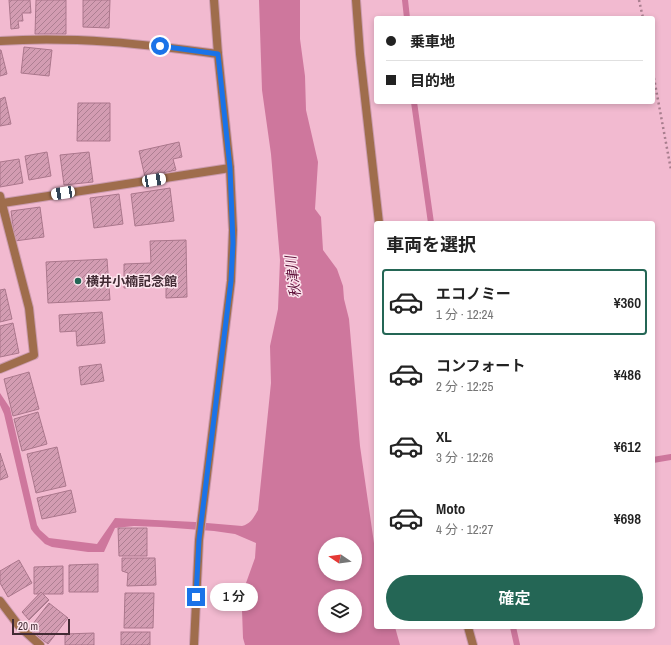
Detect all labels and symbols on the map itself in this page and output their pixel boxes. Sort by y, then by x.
route start [151,37,169,55]
car [141,172,167,188]
car [50,185,76,201]
water label: 秋津川 [281,253,304,299]
place label: 横井小楠記念館 [86,273,177,290]
marker: 横井小楠記念館 [73,276,83,286]
north arrow [318,537,362,581]
callout: 1 分 [210,583,258,611]
route end [187,588,205,606]
scale bar [12,617,70,636]

